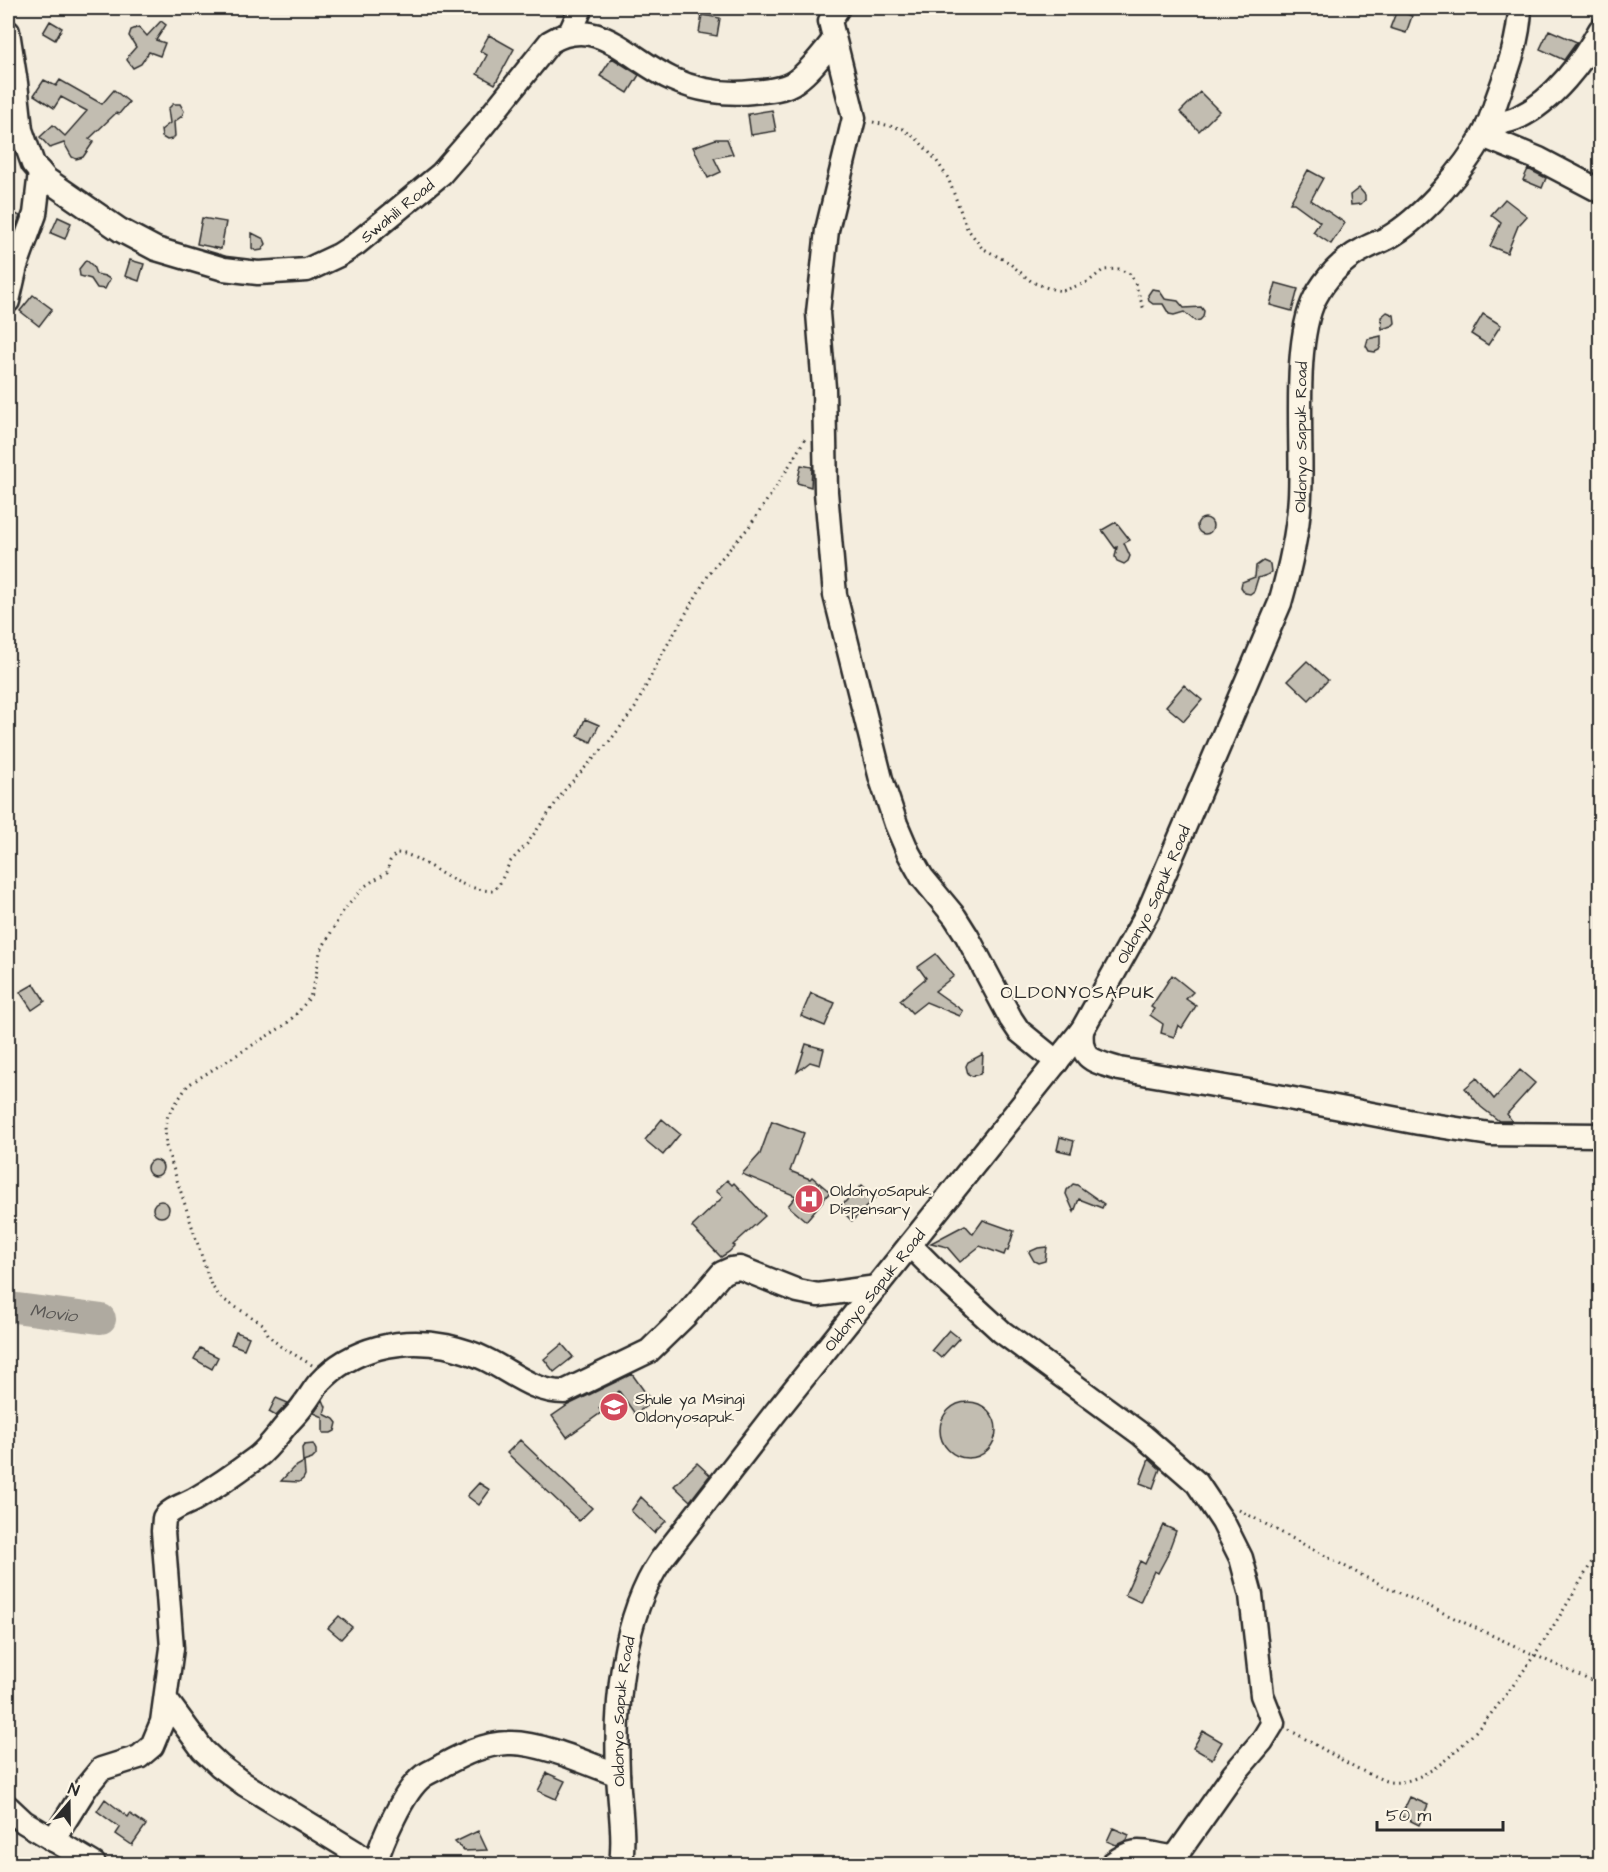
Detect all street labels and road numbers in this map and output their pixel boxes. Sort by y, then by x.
street label: Swahili Road [356,174,439,248]
street label: Oldonyo Sapuk Road [1289,361,1314,514]
street label: Oldonyo Sapuk Road [1111,822,1196,968]
street label: Oldonyo Sapuk Road [819,1224,931,1356]
street label: Oldonyo Sapuk Road [607,1634,641,1787]

